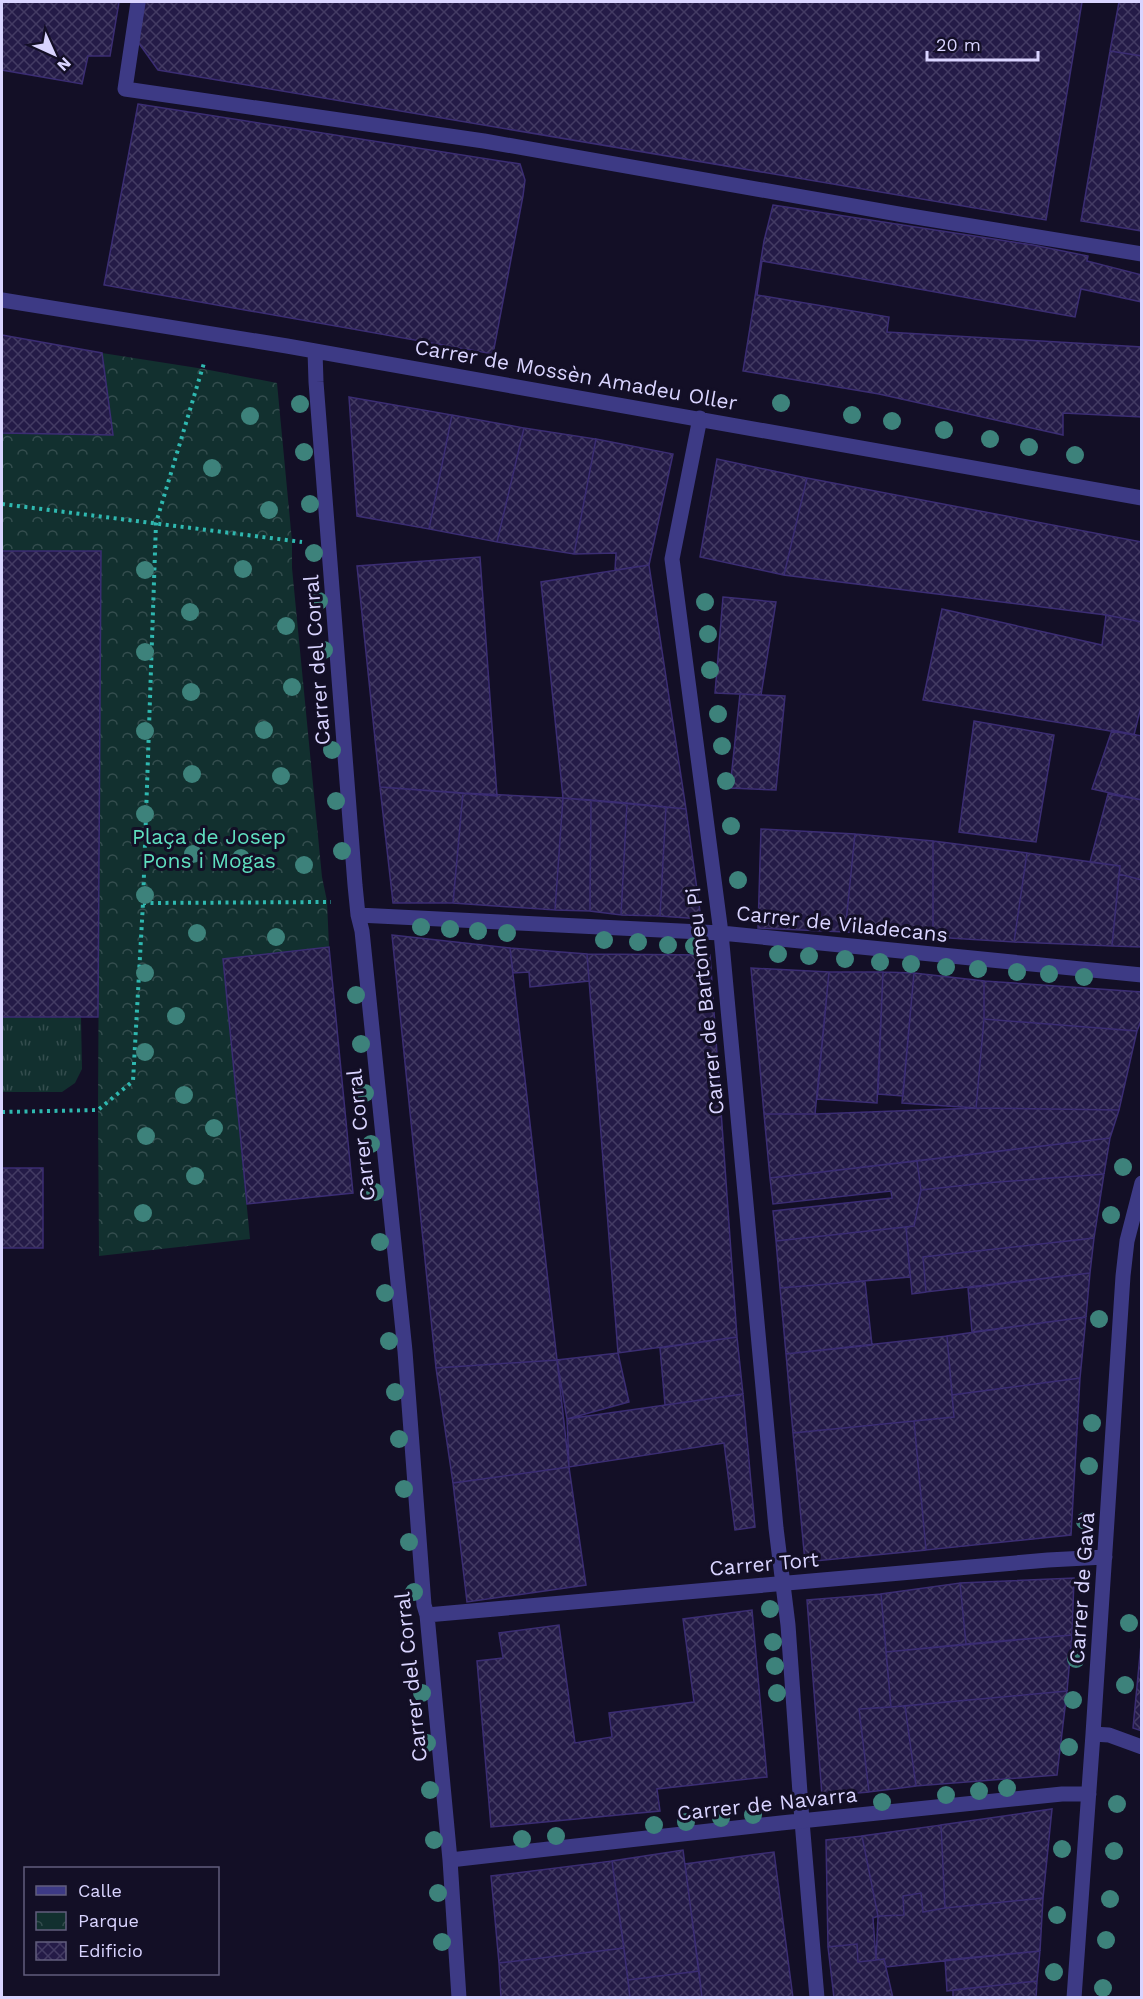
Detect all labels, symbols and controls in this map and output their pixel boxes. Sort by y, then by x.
north arrow [24,24,84,84]
scale bar [927,24,1038,62]
text: 20 m [936,34,981,55]
text: N [53,53,75,75]
street label: Carrer de Mossèn Amadeu Oller [413,334,740,415]
street label: Carrer del Corral [298,573,335,746]
park label: Plaça de Josep Pons i Mogas [132,824,286,873]
street label: Carrer de Bartomeu Pi [680,886,729,1116]
street label: Carrer de Viladecans [735,900,949,947]
street label: Carrer Corral [341,1067,380,1202]
street label: Carrer de Gavà [1064,1511,1099,1665]
street label: Carrer Tort [708,1546,820,1581]
street label: Carrer del Corral [389,1590,432,1763]
street label: Carrer de Navarra [676,1782,858,1825]
legend [24,1867,219,1975]
text: Calle [78,1880,122,1901]
text: Parque [78,1910,139,1931]
text: Edificio [78,1940,143,1961]

